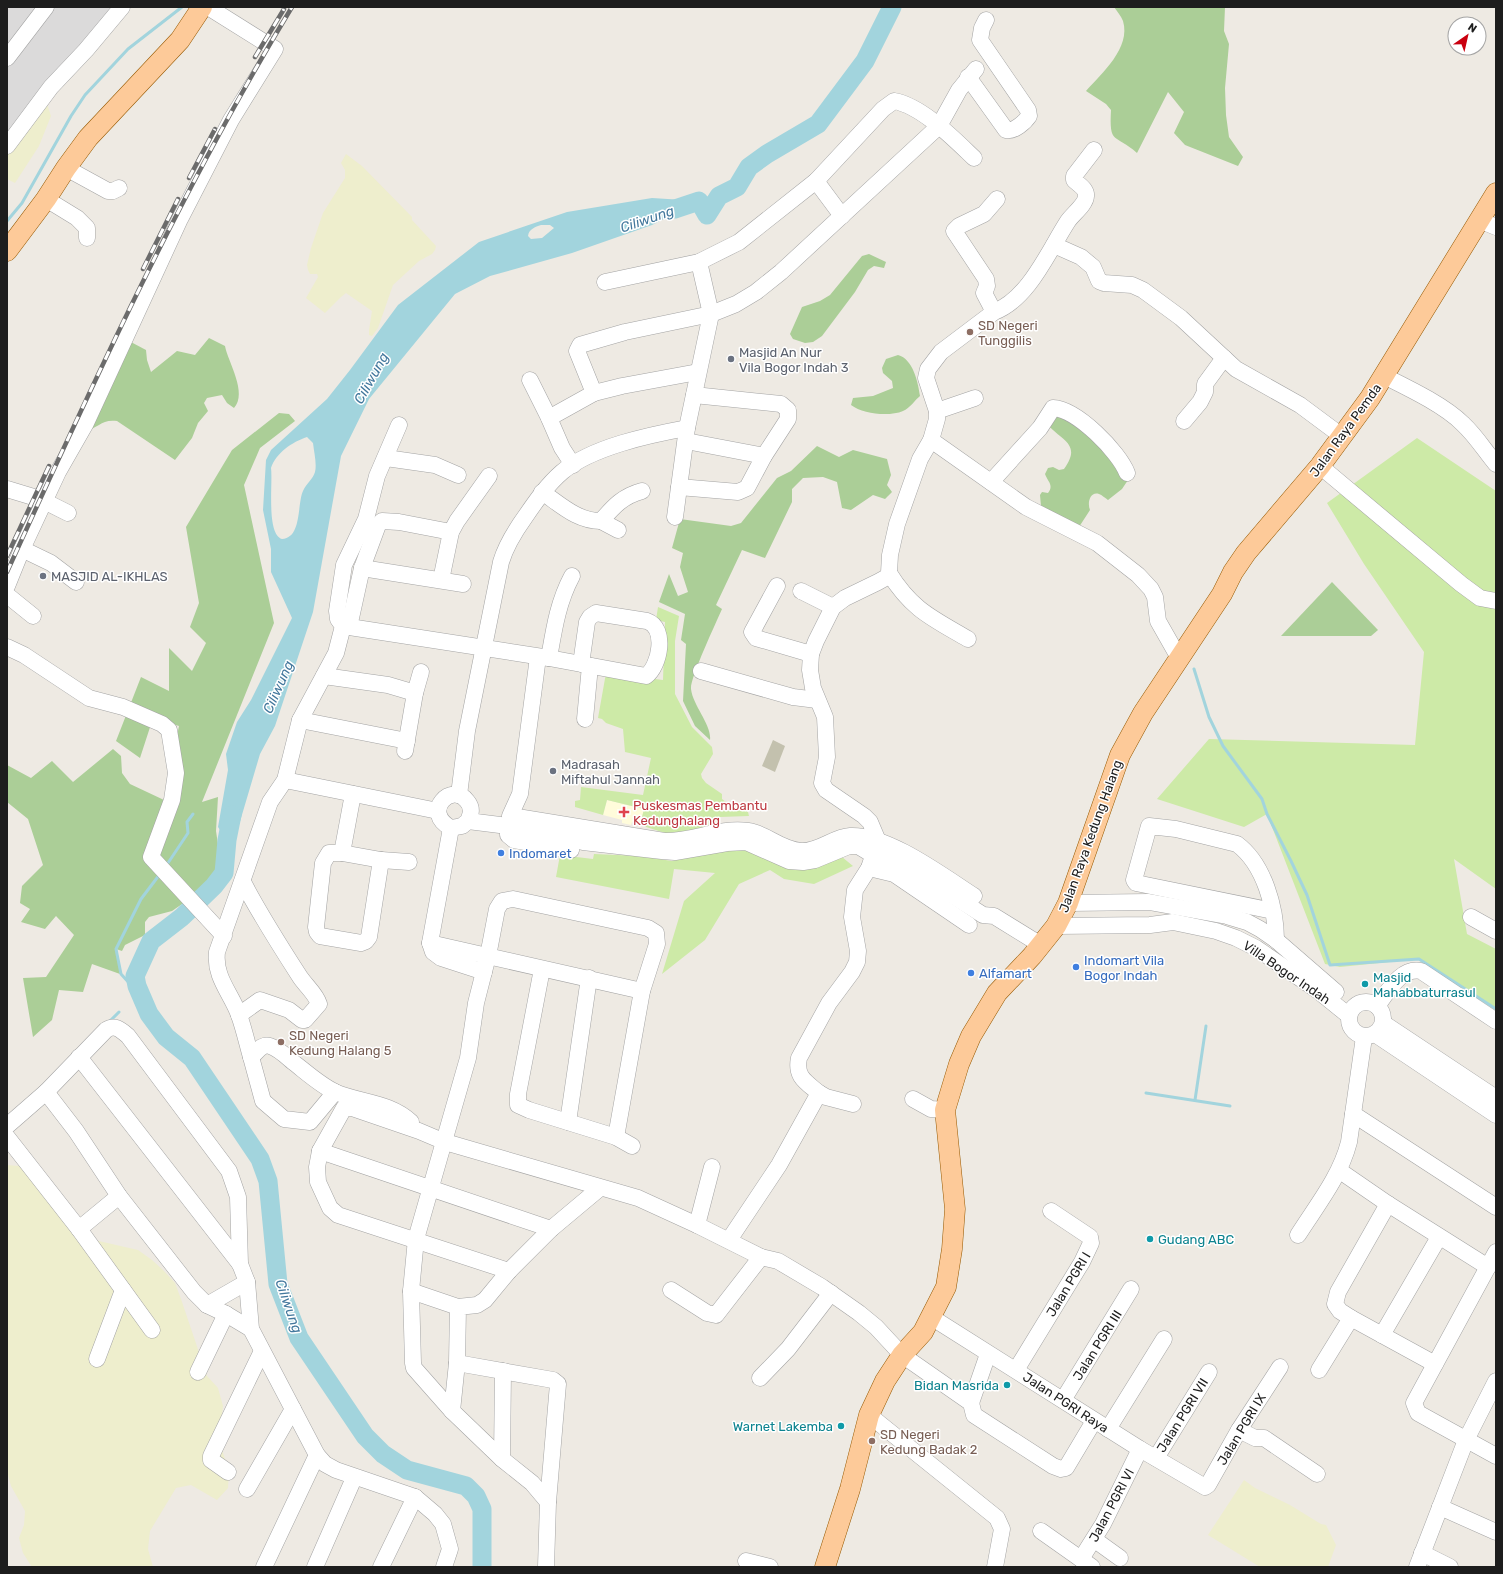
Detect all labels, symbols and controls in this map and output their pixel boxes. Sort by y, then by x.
north arrow [1447,16,1487,56]
text: N [1465,21,1479,36]
water label: Ciliwung [618,202,676,237]
place label: SD Negeri Tunggilis [978,318,1038,349]
marker: SD Negeri Tunggilis [965,327,975,337]
place label: Masjid An Nur Vila Bogor Indah 3 [739,345,849,376]
water label: Ciliwung [350,350,392,407]
marker: Masjid An Nur Vila Bogor Indah 3 [726,354,736,364]
street label: Jalan Raya Pemda [1307,381,1384,480]
place label: MASJID AL-IKHLAS [51,569,168,584]
marker: MASJID AL-IKHLAS [38,571,48,581]
water label: Ciliwung [259,658,298,716]
place label: Madrasah Miftahul Jannah [561,757,660,787]
street label: Jalan Raya Kedung Halang [1056,758,1126,915]
marker: Madrasah Miftahul Jannah [548,766,558,776]
place label: Puskesmas Pembantu Kedunghalang [633,798,767,829]
marker: Puskesmas Pembantu Kedunghalang [618,806,630,818]
place label: Indomaret [509,846,572,861]
marker: Indomaret [496,848,506,858]
street label: Villa Bogor Indah [1240,938,1333,1008]
place label: Indomart Vila Bogor Indah [1084,953,1164,984]
marker: Indomart Vila Bogor Indah [1071,962,1081,972]
place label: Alfamart [979,966,1032,981]
marker: Alfamart [966,968,976,978]
place label: Masjid Mahabbaturrasul [1373,970,1476,1000]
marker: Masjid Mahabbaturrasul [1360,979,1370,989]
place label: SD Negeri Kedung Halang 5 [289,1028,392,1059]
marker: SD Negeri Kedung Halang 5 [276,1037,286,1047]
place label: Gudang ABC [1158,1232,1234,1248]
marker: Gudang ABC [1145,1234,1155,1244]
street label: Jalan PGRI I [1043,1249,1094,1319]
water label: Ciliwung [271,1277,306,1335]
street label: Jalan PGRI III [1070,1307,1125,1383]
street label: Jalan PGRI Raya [1020,1369,1111,1436]
street label: Jalan PGRI VII [1154,1375,1211,1455]
place label: Bidan Masrida [914,1378,999,1393]
marker: Bidan Masrida [1002,1380,1012,1390]
street label: Jalan PGRI IX [1214,1391,1269,1468]
place label: Warnet Lakemba [733,1419,833,1434]
marker: Warnet Lakemba [836,1421,846,1431]
place label: SD Negeri Kedung Badak 2 [880,1427,977,1458]
marker: SD Negeri Kedung Badak 2 [867,1436,877,1446]
street label: Jalan PGRI VI [1086,1466,1137,1544]

